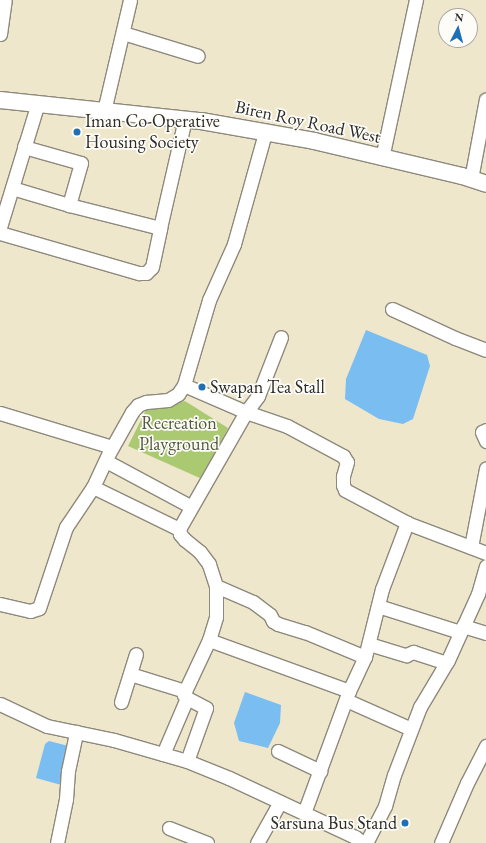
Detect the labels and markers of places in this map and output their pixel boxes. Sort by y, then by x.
place label: Iman Co-Operative Housing Society [85,111,220,154]
marker: Iman Co-Operative Housing Society [72,127,82,137]
place label: Swapan Tea Stall [210,376,325,398]
marker: Swapan Tea Stall [197,382,207,392]
place label: Sarsuna Bus Stand [271,812,397,834]
marker: Sarsuna Bus Stand [400,818,410,828]

